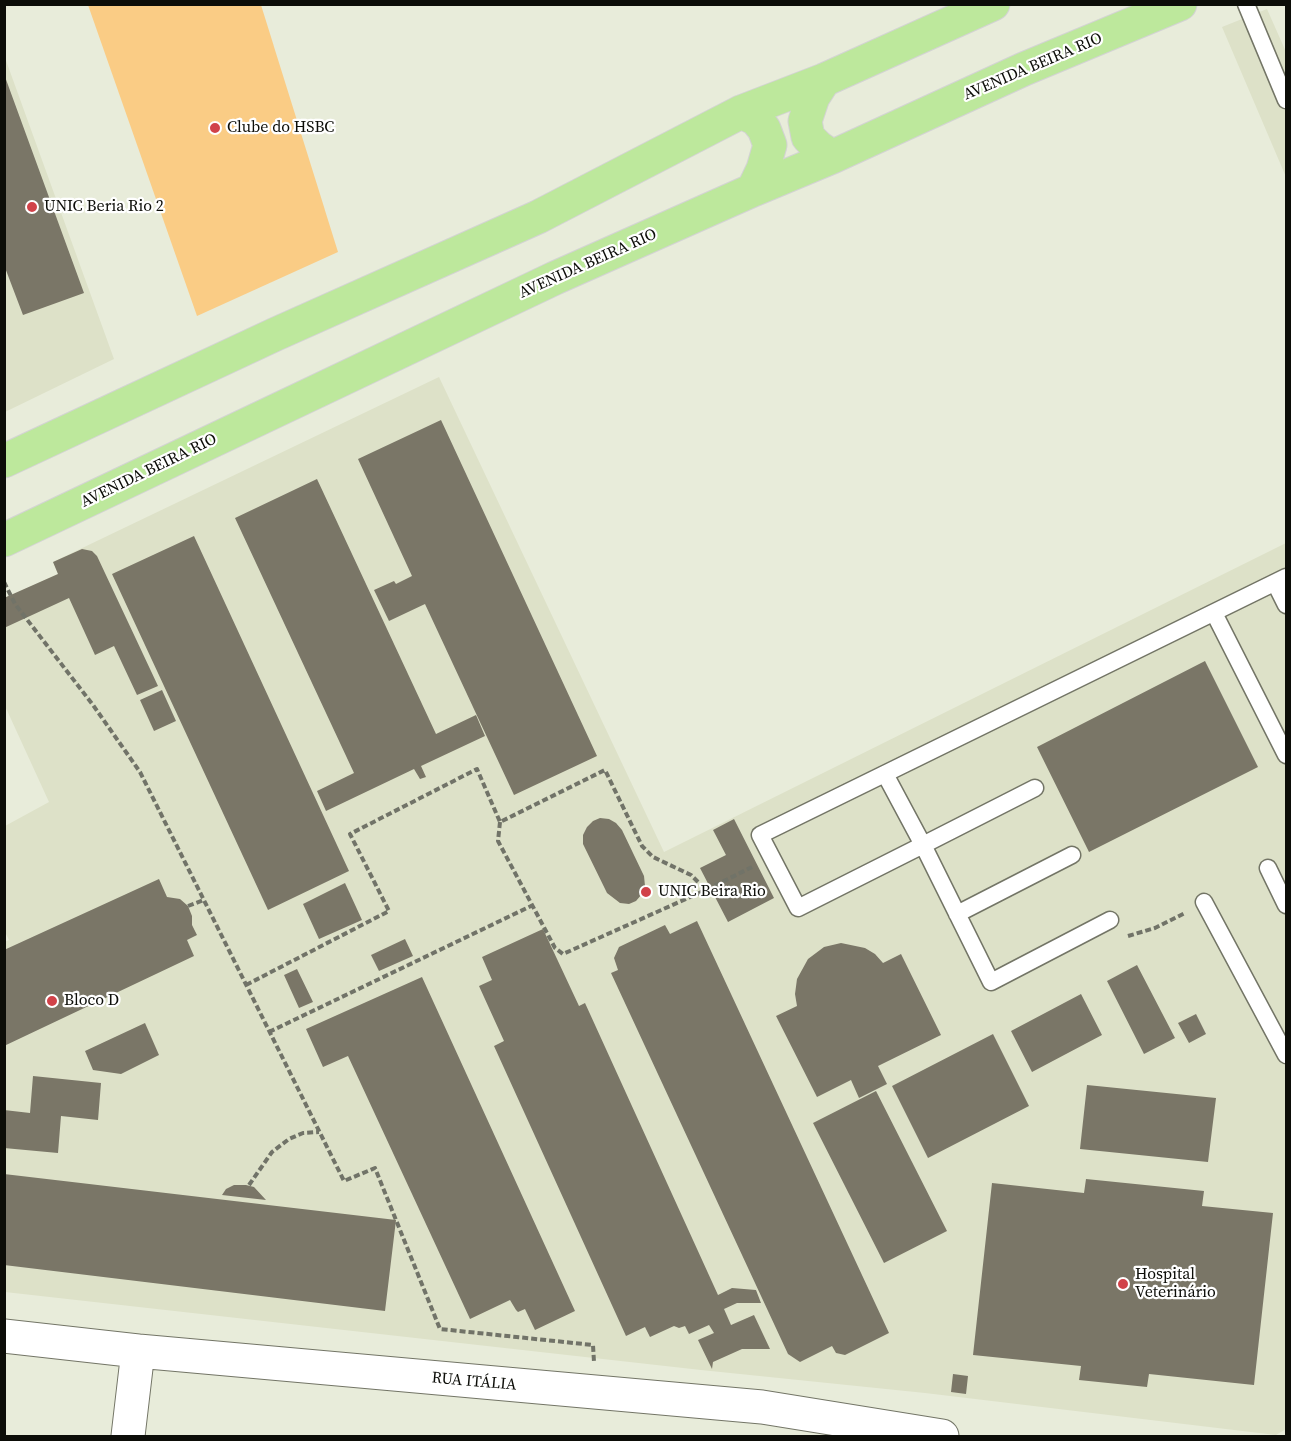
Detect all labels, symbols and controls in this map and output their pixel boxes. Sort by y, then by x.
street label: AVENIDA BEIRA RIO [961,29,1105,105]
place label: Clube do HSBC [227,118,334,138]
marker: Clube do HSBC [208,121,222,135]
place label: UNIC Beria Rio 2 [44,197,164,217]
marker: UNIC Beria Rio 2 [25,200,39,214]
street label: AVENIDA BEIRA RIO [516,225,660,303]
street label: AVENIDA BEIRA RIO [78,430,220,512]
place label: UNIC Beira Rio [658,882,766,902]
marker: UNIC Beira Rio [639,885,653,899]
place label: Bloco D [64,991,119,1011]
marker: Bloco D [45,994,59,1008]
place label: Hospital Veterinário [1135,1265,1216,1303]
marker: Hospital Veterinário [1116,1277,1130,1291]
street label: RUA ITÁLIA [431,1369,517,1395]

